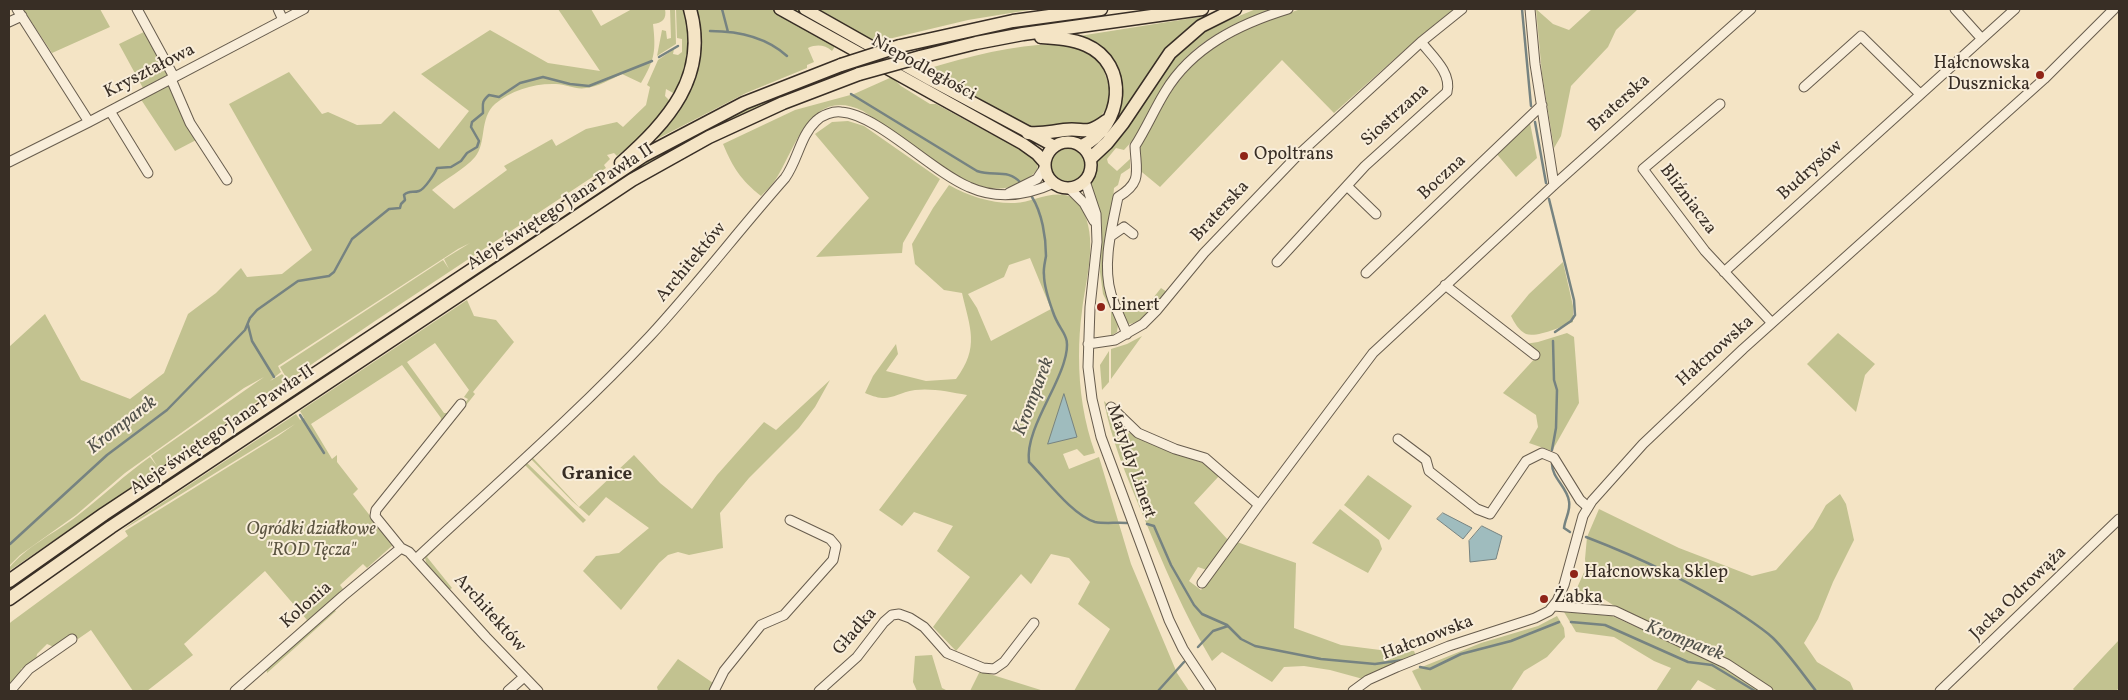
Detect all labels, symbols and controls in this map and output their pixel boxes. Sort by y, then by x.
street label: Niepodległości [867,31,979,107]
street label: Kryształowa [101,40,199,104]
place label: Hałcnowska Dusznicka [1934,54,2030,96]
marker: Hałcnowska Dusznicka [2034,69,2046,81]
street label: Braterska [1584,71,1656,137]
street label: Siostrzana [1357,80,1435,152]
street label: Budrysów [1774,136,1848,206]
street label: Aleje świętego Jana Pawła II [464,140,658,276]
place label: Opoltrans [1254,145,1334,167]
marker: Opoltrans [1238,150,1250,162]
street label: Boczna [1415,150,1471,206]
street label: Bliźniacza [1654,161,1720,239]
street label: Braterska [1187,177,1255,247]
street label: Architektów [652,219,732,307]
place label: Linert [1111,296,1160,318]
marker: Linert [1095,301,1107,313]
street label: Hałcnowska [1673,312,1759,392]
water label: Kromparek [1010,355,1060,439]
street label: Aleje świętego Jana Pawła II [127,361,319,501]
water label: Kromparek [84,392,162,460]
street label: Matyldy Linert [1100,402,1160,522]
district label: Granice [562,465,632,487]
park label: Ogródki działkowe "ROD Tęcza" [246,520,376,562]
street label: Jacka Odrowąża [1966,542,2072,646]
place label: Hałcnowska Sklep [1584,563,1728,585]
marker: Hałcnowska Sklep [1568,568,1580,580]
street label: Architektów [448,570,530,658]
street label: Kolonia [277,578,337,634]
place label: Żabka [1554,588,1603,610]
marker: Żabka [1538,593,1550,605]
street label: Gładka [829,604,883,660]
street label: Hałcnowska [1379,612,1477,666]
water label: Kromparek [1642,617,1726,667]

